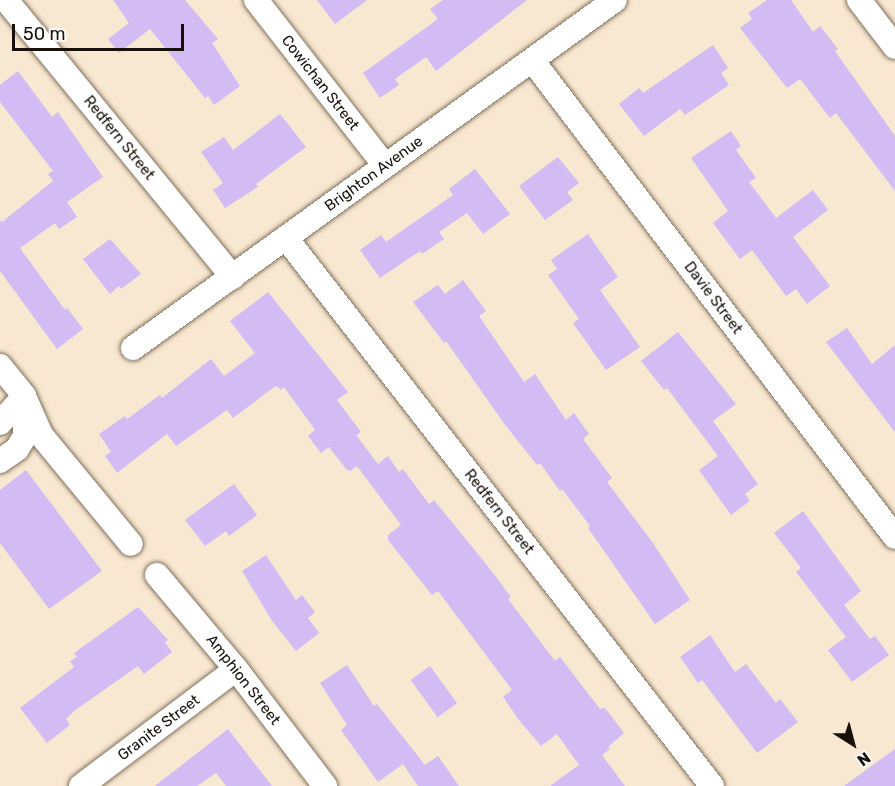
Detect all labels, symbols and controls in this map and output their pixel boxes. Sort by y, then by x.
scale bar [15,12,188,50]
text: 50 m [23,23,66,45]
street label: Cowichan Street [277,32,363,134]
street label: Redfern Street [80,92,158,184]
street label: Brighton Avenue [321,132,427,216]
street label: Davie Street [680,258,746,338]
street label: Redfern Street [460,466,538,558]
street label: Amphion Street [202,631,284,729]
street label: Granite Street [114,691,204,765]
north arrow [823,714,883,774]
text: N [854,748,874,770]

